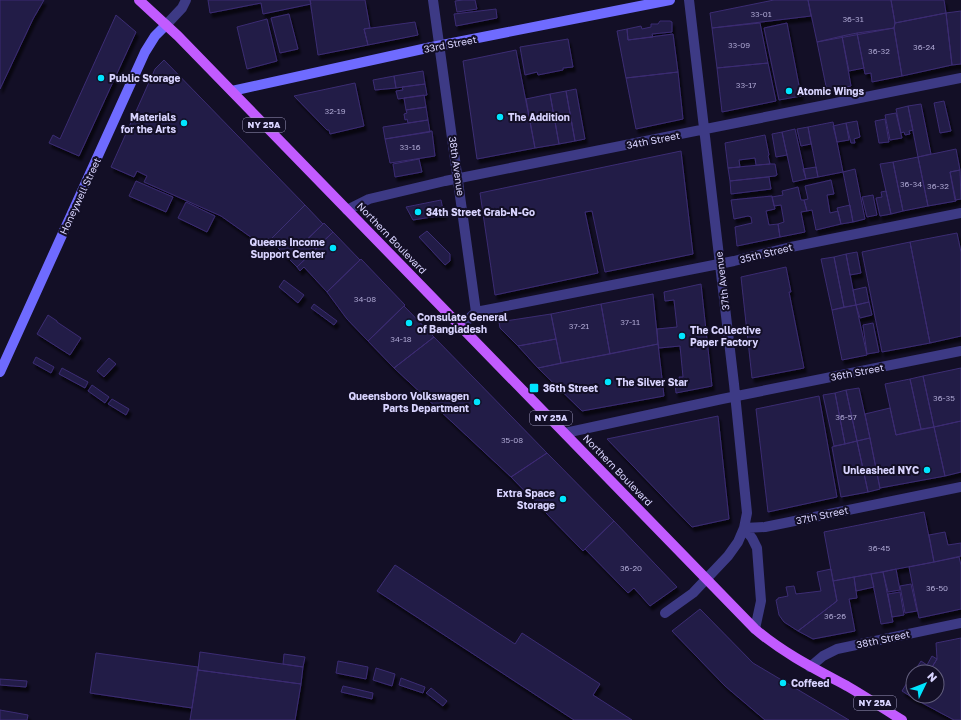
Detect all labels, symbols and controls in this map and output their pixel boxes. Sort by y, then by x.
house number: 33-01 [750,9,772,19]
house number: 36-31 [842,14,864,24]
street label: 33rd Street [422,33,478,55]
house number: 33-09 [728,40,750,50]
house number: 36-24 [913,42,935,52]
house number: 36-32 [868,46,890,56]
place label: Public Storage [109,72,180,84]
marker: Public Storage [96,73,106,83]
house number: 33-17 [736,80,756,90]
place label: Atomic Wings [797,85,864,97]
marker: Atomic Wings [784,86,794,96]
house number: 32-19 [324,106,346,116]
place label: Materials for the Arts [121,111,176,135]
place label: The Addition [508,111,570,123]
marker: The Addition [495,112,505,122]
marker: Materials for the Arts [179,118,189,128]
road number: NY 25A [243,118,285,132]
street label: 34th Street [625,129,681,151]
street label: 38th Avenue [447,136,467,197]
house number: 33-16 [399,142,421,152]
street label: Honeywell Street [57,156,103,236]
house number: 36-34 [900,179,922,189]
house number: 36-32 [927,181,949,191]
street label: Northern Boulevard [355,200,429,276]
place label: 34th Street Grab-N-Go [426,206,535,218]
marker: 34th Street Grab-N-Go [413,207,423,217]
place label: Queens Income Support Center [250,236,325,260]
street label: 35th Street [738,241,794,265]
marker: Queens Income Support Center [328,243,338,253]
street label: 37th Avenue [712,251,732,311]
house number: 34-08 [354,294,376,304]
place label: Consulate General of Bangladesh [417,311,508,335]
house number: 37-11 [620,317,640,327]
marker: Consulate General of Bangladesh [404,318,414,328]
house number: 37-21 [569,321,589,331]
place label: The Collective Paper Factory [690,324,761,348]
marker: The Collective Paper Factory [677,331,687,341]
house number: 34-18 [390,334,412,344]
street label: 36th Street [829,361,885,383]
place label: The Silver Star [616,376,688,388]
marker: The Silver Star [603,377,613,387]
marker: 36th Street [528,382,540,394]
place label: 36th Street [543,382,598,394]
place label: Queensboro Volkswagen Parts Department [348,390,469,414]
house number: 36-35 [933,393,955,403]
marker: Queensboro Volkswagen Parts Department [472,397,482,407]
road number: NY 25A [530,411,572,425]
house number: 36-57 [835,412,857,422]
street label: Northern Boulevard [581,432,655,508]
house number: 35-08 [501,435,523,445]
place label: Unleashed NYC [843,464,919,476]
marker: Unleashed NYC [922,465,932,475]
place label: Extra Space Storage [496,487,555,511]
marker: Extra Space Storage [558,494,568,504]
street label: 37th Street [795,504,849,526]
house number: 36-45 [868,543,890,553]
house number: 36-20 [620,563,642,573]
house number: 36-50 [926,583,948,593]
house number: 36-26 [824,611,846,621]
street label: 38th Street [855,627,911,651]
north arrow [905,664,945,704]
text: N [925,669,940,684]
place label: Coffeed [791,677,829,689]
marker: Coffeed [778,678,788,688]
road number: NY 25A [854,696,896,710]

